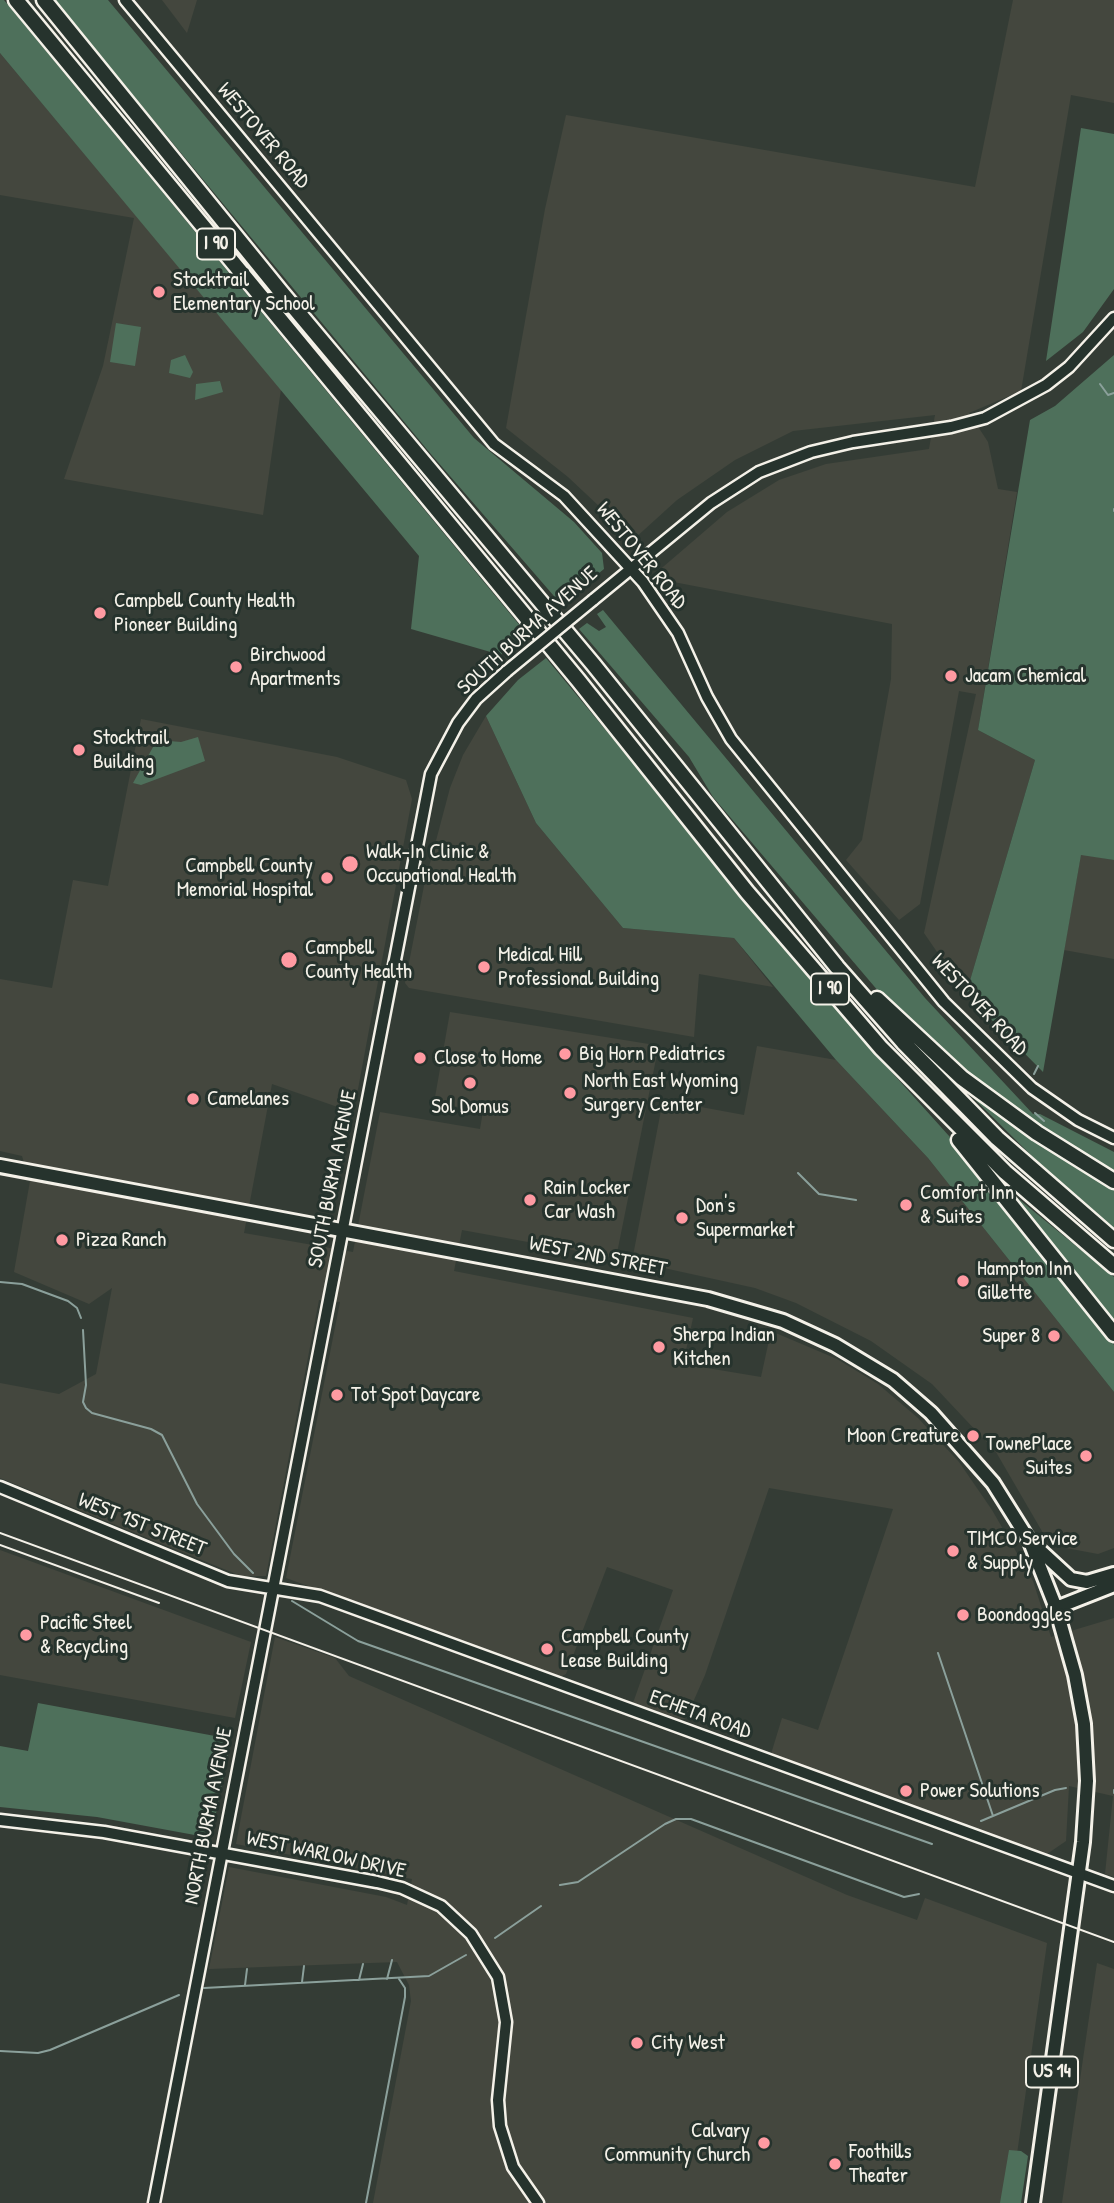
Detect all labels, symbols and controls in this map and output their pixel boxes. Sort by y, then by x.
street label: WESTOVER ROAD [211,78,315,194]
road number: I 90 [197,228,235,260]
place label: Stocktrail Elementary School [173,267,315,317]
marker: Stocktrail Elementary School [151,284,167,300]
street label: WESTOVER ROAD [590,497,692,615]
street label: SOUTH BURMA AVENUE [453,561,603,701]
place label: Campbell County Health Pioneer Building [114,588,295,638]
marker: Campbell County Health Pioneer Building [92,605,108,621]
place label: Birchwood Apartments [250,642,340,692]
marker: Birchwood Apartments [228,659,244,675]
place label: Jacam Chemical [965,663,1086,689]
marker: Jacam Chemical [943,668,959,684]
place label: Stocktrail Building [93,725,169,775]
marker: Stocktrail Building [71,742,87,758]
place label: Walk-In Clinic & Occupational Health [366,839,516,889]
place label: Campbell County Memorial Hospital [177,853,313,903]
marker: Walk-In Clinic & Occupational Health [340,854,360,874]
marker: Campbell County Memorial Hospital [319,870,335,886]
place label: Campbell County Health [305,935,412,985]
place label: Medical Hill Professional Building [498,942,659,992]
street label: WESTOVER ROAD [925,949,1033,1061]
marker: Campbell County Health [279,950,299,970]
marker: Medical Hill Professional Building [476,959,492,975]
road number: I 90 [811,973,849,1004]
place label: Big Horn Pediatrics [579,1041,725,1067]
place label: Close to Home [434,1045,542,1071]
marker: Big Horn Pediatrics [557,1046,573,1062]
marker: Close to Home [412,1050,428,1066]
place label: North East Wyoming Surgery Center [584,1068,738,1118]
marker: Sol Domus [462,1075,478,1091]
marker: North East Wyoming Surgery Center [562,1085,578,1101]
place label: Camelanes [207,1086,289,1112]
street label: SOUTH BURMA AVENUE [303,1088,363,1270]
marker: Camelanes [185,1091,201,1107]
place label: Sol Domus [431,1094,509,1120]
place label: Rain Locker Car Wash [544,1175,630,1225]
place label: Comfort Inn & Suites [920,1180,1014,1230]
marker: Rain Locker Car Wash [522,1192,538,1208]
place label: Don's Supermarket [696,1193,794,1243]
marker: Comfort Inn & Suites [898,1197,914,1213]
marker: Don's Supermarket [674,1210,690,1226]
place label: Pizza Ranch [76,1227,166,1253]
street label: WEST 2ND STREET [527,1231,669,1283]
marker: Pizza Ranch [54,1232,70,1248]
place label: Hampton Inn Gillette [977,1256,1072,1306]
marker: Hampton Inn Gillette [955,1273,971,1289]
place label: Sherpa Indian Kitchen [673,1322,775,1372]
place label: Super 8 [983,1323,1040,1349]
marker: Super 8 [1046,1328,1062,1344]
marker: Sherpa Indian Kitchen [651,1339,667,1355]
place label: Tot Spot Daycare [351,1382,480,1408]
marker: Tot Spot Daycare [329,1387,345,1403]
place label: Moon Creature [847,1423,959,1449]
marker: Moon Creature [965,1428,981,1444]
place label: TownePlace Suites [986,1431,1072,1481]
marker: TownePlace Suites [1078,1448,1094,1464]
street label: WEST 1ST STREET [74,1488,210,1562]
place label: TIMCO Service & Supply [967,1526,1078,1576]
marker: TIMCO Service & Supply [945,1543,961,1559]
place label: Boondoggles [977,1602,1071,1628]
marker: Boondoggles [955,1607,971,1623]
place label: Pacific Steel & Recycling [40,1610,132,1660]
place label: Campbell County Lease Building [561,1624,689,1674]
marker: Pacific Steel & Recycling [18,1627,34,1643]
marker: Campbell County Lease Building [539,1641,555,1657]
street label: ECHETA ROAD [646,1685,754,1745]
street label: NORTH BURMA AVENUE [180,1725,238,1907]
place label: Power Solutions [920,1778,1040,1804]
marker: Power Solutions [898,1783,914,1799]
street label: WEST WARLOW DRIVE [244,1826,408,1884]
place label: City West [651,2030,725,2056]
marker: City West [629,2035,645,2051]
road number: US 14 [1026,2056,1078,2088]
place label: Calvary Community Church [604,2118,750,2168]
marker: Calvary Community Church [756,2135,772,2151]
place label: Foothills Theater [849,2139,912,2189]
marker: Foothills Theater [827,2156,843,2172]

